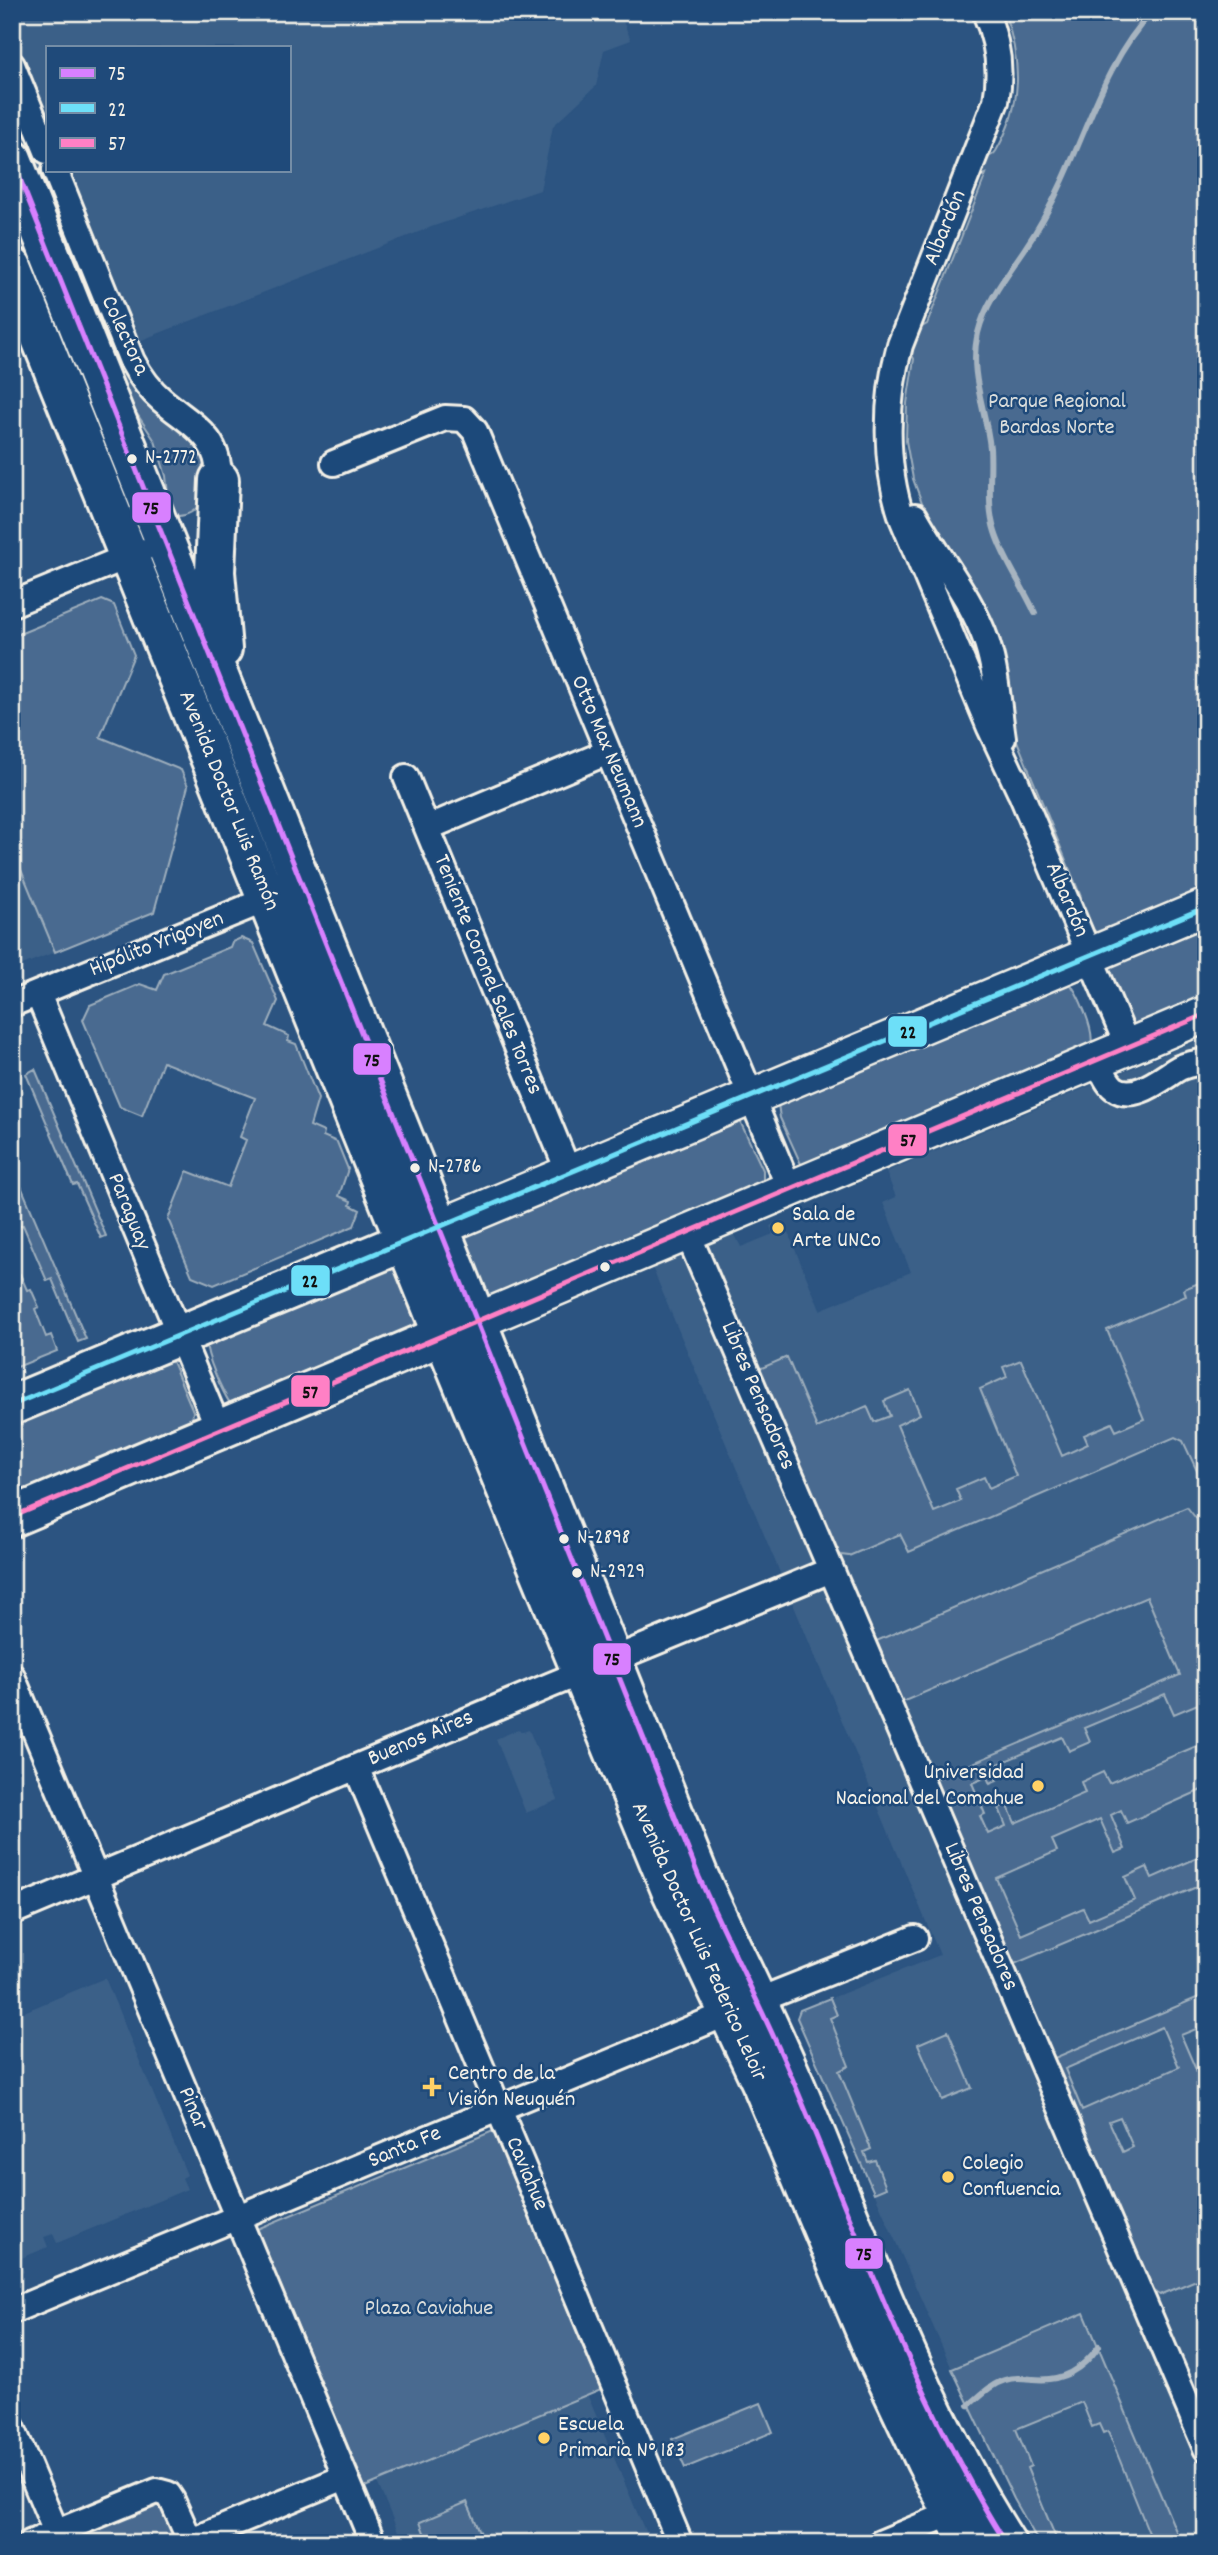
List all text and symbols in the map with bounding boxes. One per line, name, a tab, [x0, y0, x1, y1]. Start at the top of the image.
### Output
legend	[46, 46, 290, 172]
text: 75	[108, 61, 126, 91]
text: 22	[108, 97, 126, 127]
text: 57	[108, 131, 126, 161]
street label: Albardón	[916, 185, 976, 271]
street label: Colectora	[91, 291, 157, 382]
park label: Parque Regional Bardas Norte	[988, 386, 1127, 445]
place label: N-2772	[145, 444, 197, 474]
marker: N-2772	[125, 452, 139, 466]
line badge: 75	[131, 491, 172, 524]
text: 75	[143, 497, 159, 524]
street label: Otto Max Neumann	[561, 671, 655, 833]
street label: Avenida Doctor Luis Ramón	[169, 686, 287, 916]
street label: Teniente Coronel Sales Torres	[424, 850, 550, 1100]
street label: Albardón	[1035, 857, 1097, 943]
street label: Hipólito Yrigoyen	[85, 903, 229, 987]
line badge: 22	[887, 1015, 928, 1048]
text: 22	[900, 1021, 916, 1048]
line badge: 75	[352, 1042, 392, 1076]
text: 75	[364, 1049, 380, 1076]
line badge: 57	[887, 1123, 928, 1157]
text: 57	[900, 1129, 916, 1156]
place label: N-2786	[428, 1153, 482, 1183]
marker: N-2786	[408, 1161, 422, 1175]
street label: Paraguay	[98, 1168, 159, 1256]
place label: Sala de Arte UNCo	[792, 1199, 881, 1258]
marker: Sala de Arte UNCo	[770, 1220, 786, 1236]
unlabelled marker	[598, 1260, 612, 1274]
line badge: 22	[290, 1264, 331, 1297]
text: 22	[302, 1270, 318, 1297]
street label: Libres Pensadores	[711, 1317, 803, 1475]
line badge: 57	[290, 1374, 331, 1408]
text: 57	[302, 1381, 318, 1408]
place label: N-2898	[577, 1524, 630, 1554]
marker: N-2898	[557, 1532, 571, 1546]
place label: N-2929	[590, 1558, 645, 1588]
marker: N-2929	[570, 1566, 584, 1580]
line badge: 75	[592, 1642, 632, 1676]
text: 75	[604, 1648, 620, 1675]
street label: Buenos Aires	[363, 1702, 479, 1776]
place label: Universidad Nacional del Comahue	[836, 1757, 1024, 1816]
marker: Universidad Nacional del Comahue	[1030, 1778, 1046, 1794]
street label: Avenida Doctor Luis Federico Leloir	[621, 1797, 775, 2088]
street label: Libres Pensadores	[934, 1838, 1026, 1996]
place label: Centro de la Visión Neuquén	[448, 2058, 575, 2117]
marker: Centro de la Visión Neuquén	[422, 2077, 442, 2097]
street label: Pinar	[168, 2082, 216, 2136]
street label: Santa Fe	[363, 2118, 447, 2178]
street label: Caviahue	[496, 2132, 556, 2216]
place label: Colegio Confluencia	[962, 2148, 1062, 2207]
marker: Colegio Confluencia	[940, 2169, 956, 2185]
line badge: 75	[844, 2237, 884, 2270]
text: 75	[856, 2243, 872, 2270]
park label: Plaza Caviahue	[365, 2293, 493, 2326]
place label: Escuela Primaria N° 183	[558, 2409, 685, 2468]
marker: Escuela Primaria N° 183	[536, 2430, 552, 2446]

